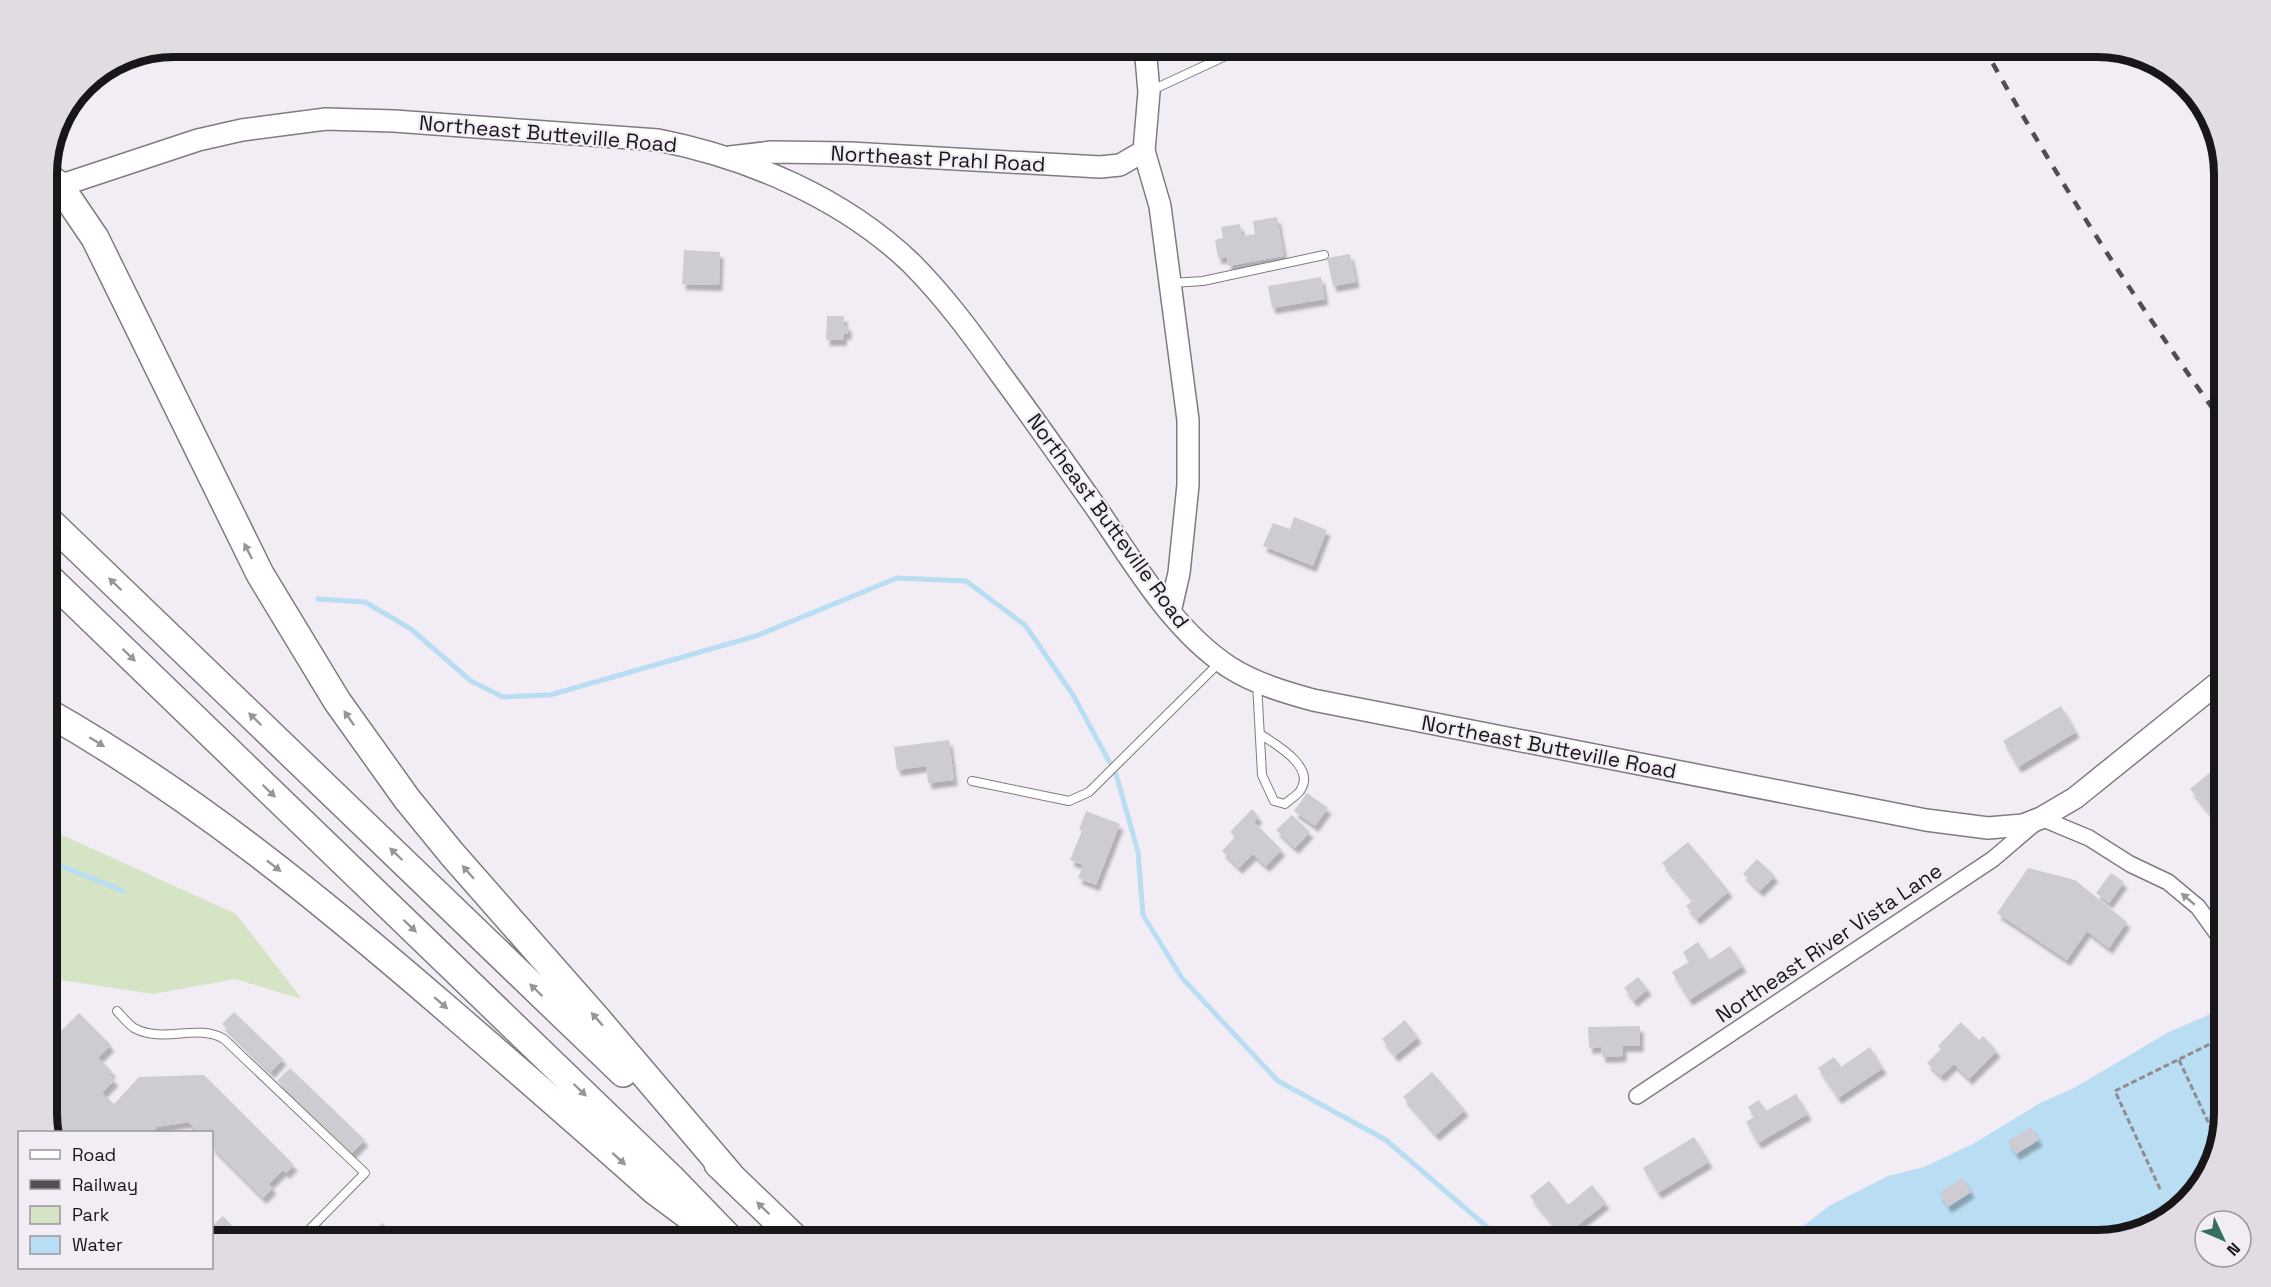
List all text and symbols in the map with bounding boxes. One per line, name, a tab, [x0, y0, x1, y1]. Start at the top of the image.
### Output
street label: Northeast Butteville Road	[418, 109, 678, 158]
street label: Northeast Prahl Road	[830, 139, 1046, 178]
street label: Northeast Butteville Road	[1021, 408, 1195, 633]
one-way arrow	[243, 543, 253, 560]
one-way arrow	[107, 577, 122, 591]
one-way arrow	[121, 648, 135, 662]
street label: Northeast Butteville Road	[1419, 709, 1679, 784]
one-way arrow	[344, 710, 355, 726]
one-way arrow	[248, 712, 263, 726]
one-way arrow	[89, 737, 105, 748]
one-way arrow	[261, 783, 275, 797]
one-way arrow	[388, 847, 403, 861]
street label: Northeast River Vista Lane	[1710, 857, 1947, 1029]
one-way arrow	[267, 859, 282, 871]
one-way arrow	[462, 865, 475, 880]
one-way arrow	[2180, 893, 2195, 905]
one-way arrow	[402, 918, 416, 932]
one-way arrow	[529, 983, 543, 997]
one-way arrow	[433, 996, 448, 1009]
one-way arrow	[590, 1011, 603, 1027]
one-way arrow	[573, 1083, 588, 1097]
legend	[18, 1131, 213, 1269]
text: Road	[72, 1143, 116, 1166]
one-way arrow	[611, 1152, 626, 1165]
text: Railway	[72, 1173, 138, 1196]
one-way arrow	[756, 1201, 771, 1215]
text: Park	[72, 1203, 110, 1226]
north arrow	[2193, 1209, 2253, 1269]
text: Water	[72, 1233, 123, 1256]
text: N	[2222, 1238, 2245, 1260]

